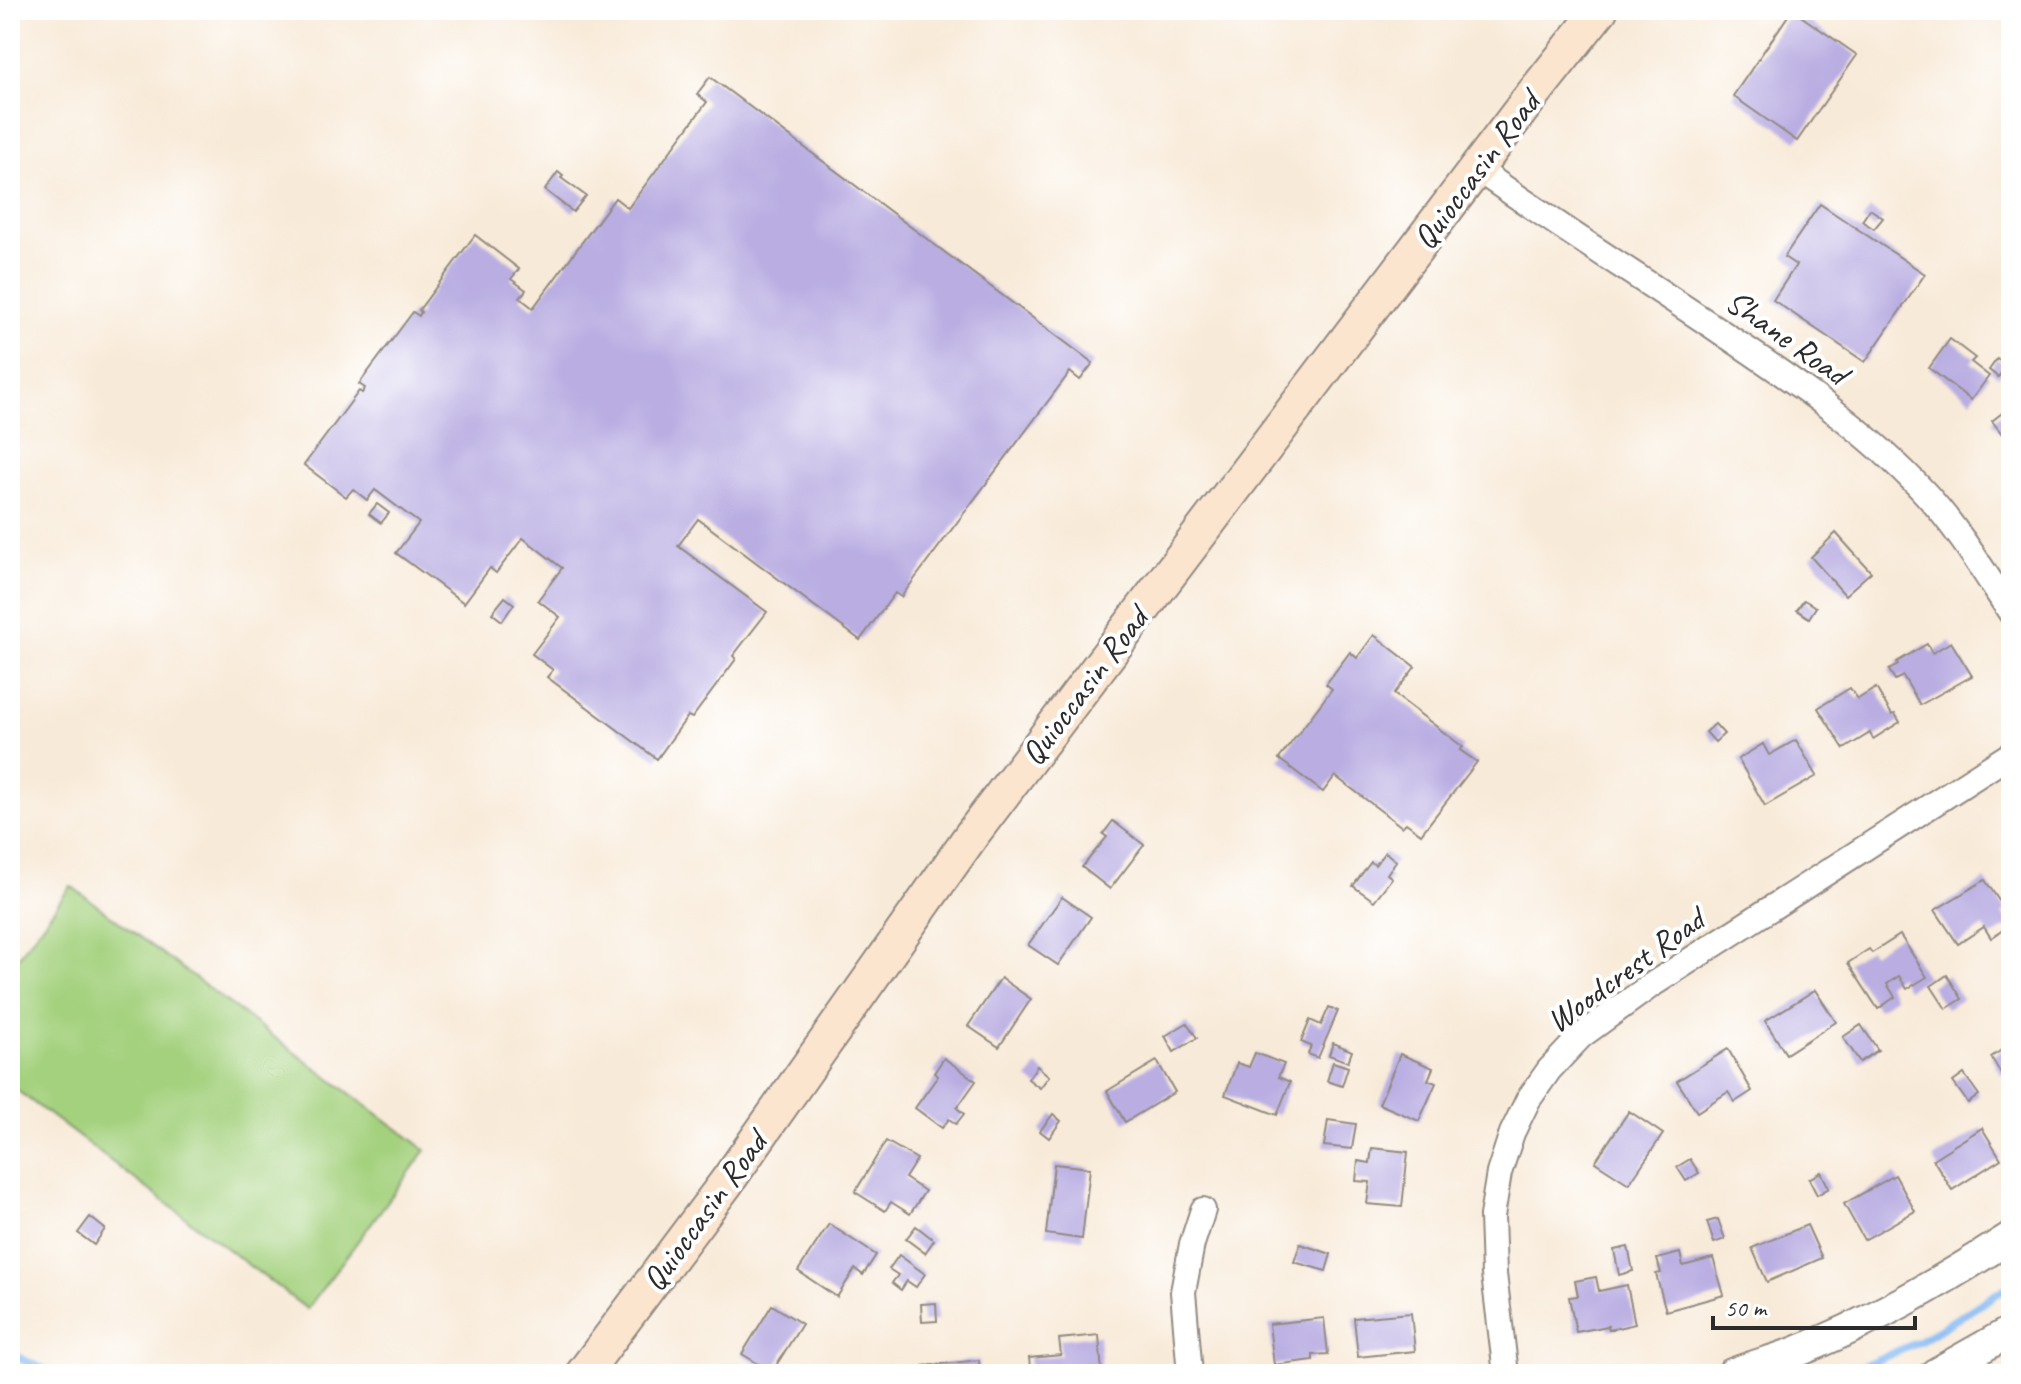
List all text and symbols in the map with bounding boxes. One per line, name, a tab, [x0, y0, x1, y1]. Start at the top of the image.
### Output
street label: Quioccasin Road	[1403, 78, 1553, 257]
street label: Shane Road	[1718, 279, 1860, 397]
street label: Quioccasin Road	[1011, 594, 1161, 773]
street label: Woodcrest Road	[1538, 895, 1716, 1042]
street label: Quioccasin Road	[632, 1118, 780, 1299]
scale bar	[1713, 1280, 1915, 1330]
text: 50 m	[1725, 1293, 1768, 1323]

